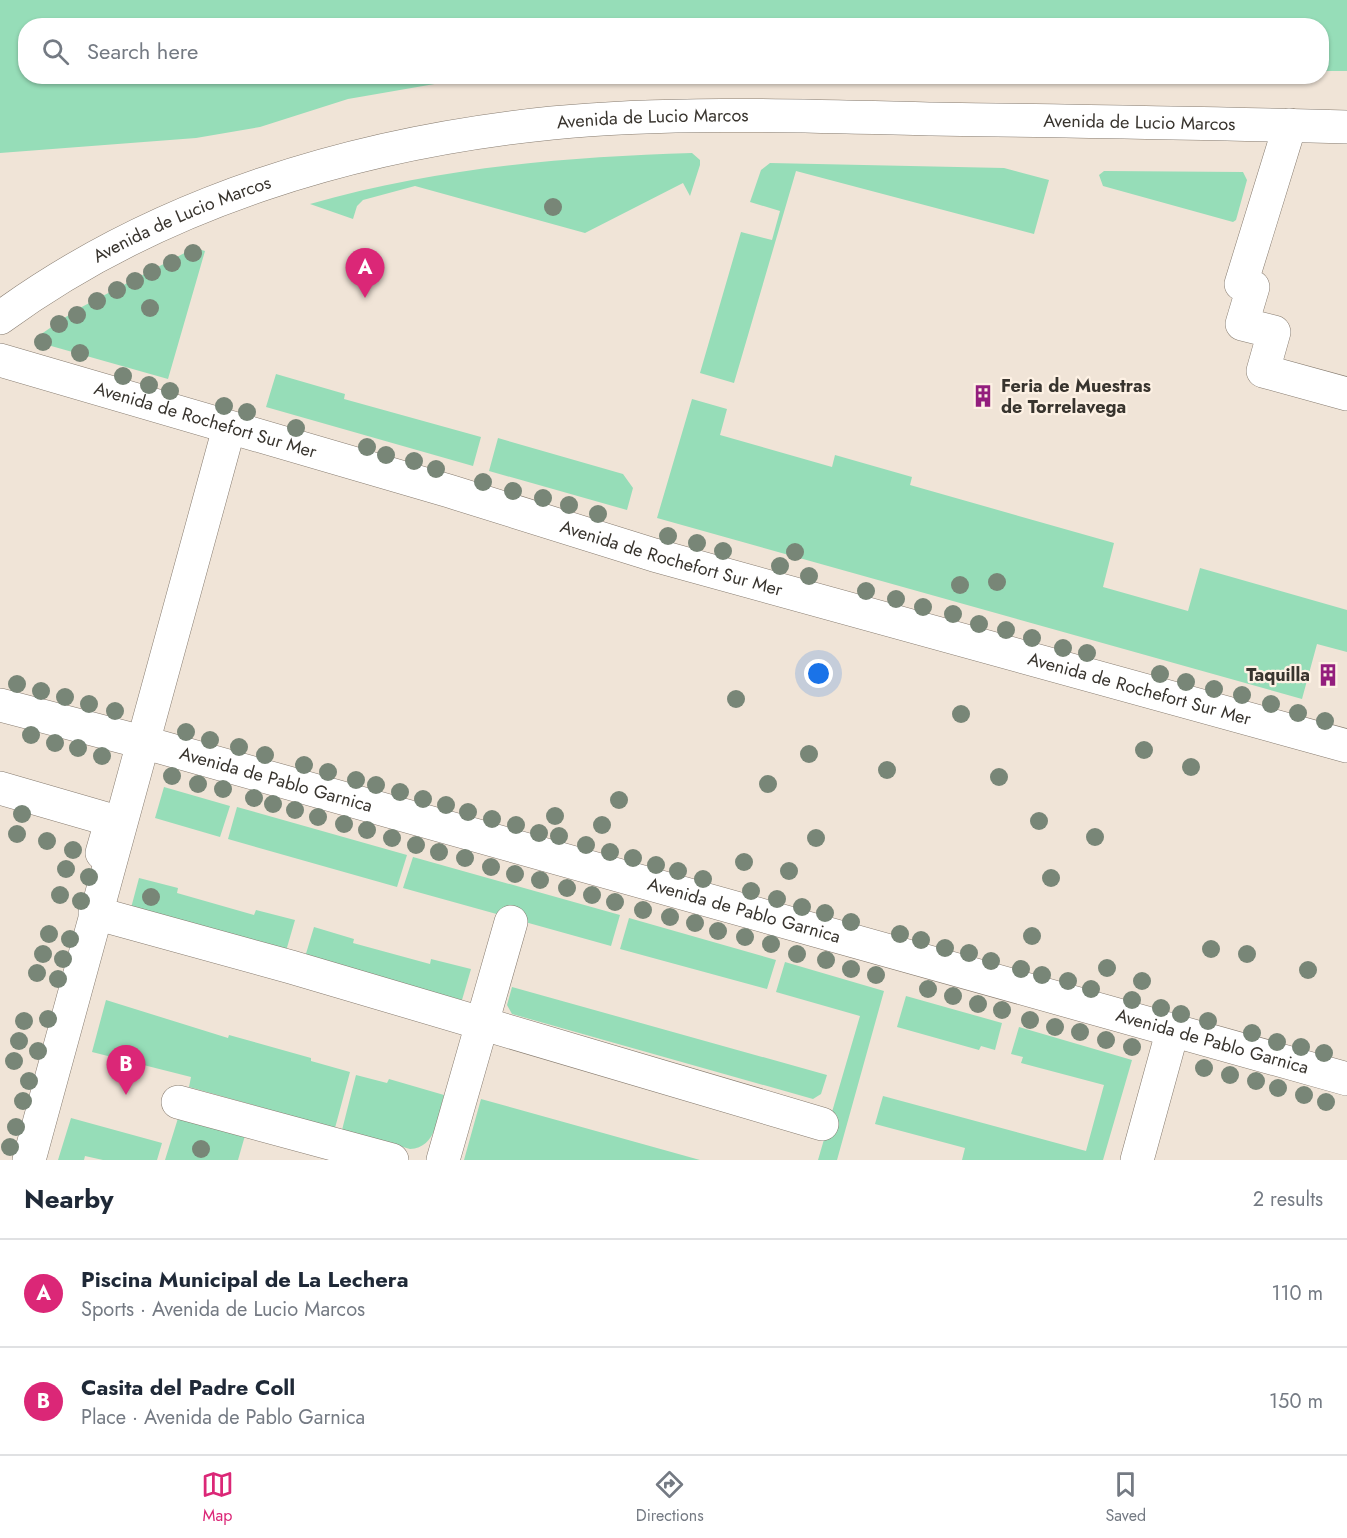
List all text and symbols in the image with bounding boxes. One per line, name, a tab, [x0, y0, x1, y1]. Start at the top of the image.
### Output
search box	[18, 18, 1329, 84]
icon: search	[39, 35, 72, 68]
text: Search here	[87, 35, 198, 67]
street label: Avenida de Lucio Marcos	[556, 102, 749, 135]
street label: Avenida de Lucio Marcos	[1043, 108, 1236, 137]
street label: Avenida de Lucio Marcos	[88, 169, 274, 269]
pin: A	[346, 248, 385, 298]
place label: Feria de Muestras de Torrelavega	[1001, 373, 1151, 420]
street label: Avenida de Rochefort Sur Mer	[91, 375, 321, 465]
building icon: Feria de Muestras de Torrelavega	[970, 383, 996, 409]
street label: Avenida de Rochefort Sur Mer	[557, 513, 786, 603]
street label: Avenida de Rochefort Sur Mer	[1025, 646, 1255, 732]
your location	[804, 659, 833, 688]
place label: Taquilla	[1246, 662, 1310, 688]
building icon: Taquilla	[1315, 662, 1341, 688]
street label: Avenida de Pablo Garnica	[177, 740, 376, 819]
street label: Avenida de Pablo Garnica	[645, 871, 844, 950]
street label: Avenida de Pablo Garnica	[1113, 1002, 1312, 1081]
pin: B	[106, 1046, 146, 1095]
text: Nearby	[24, 1180, 113, 1218]
text: 2 results	[1253, 1185, 1323, 1214]
text: Piscina Municipal de La Lechera	[81, 1263, 409, 1295]
text: A	[36, 1279, 51, 1308]
text: 110 m	[1271, 1279, 1323, 1308]
text: Sports · Avenida de Lucio Marcos	[81, 1295, 365, 1324]
text: Casita del Padre Coll	[81, 1371, 295, 1403]
text: B	[37, 1387, 50, 1416]
text: 150 m	[1269, 1387, 1323, 1416]
text: Place · Avenida de Pablo Garnica	[81, 1403, 365, 1432]
tab: Map	[201, 1468, 234, 1527]
tab: Directions	[636, 1468, 704, 1527]
tab: Saved	[1105, 1468, 1146, 1527]

